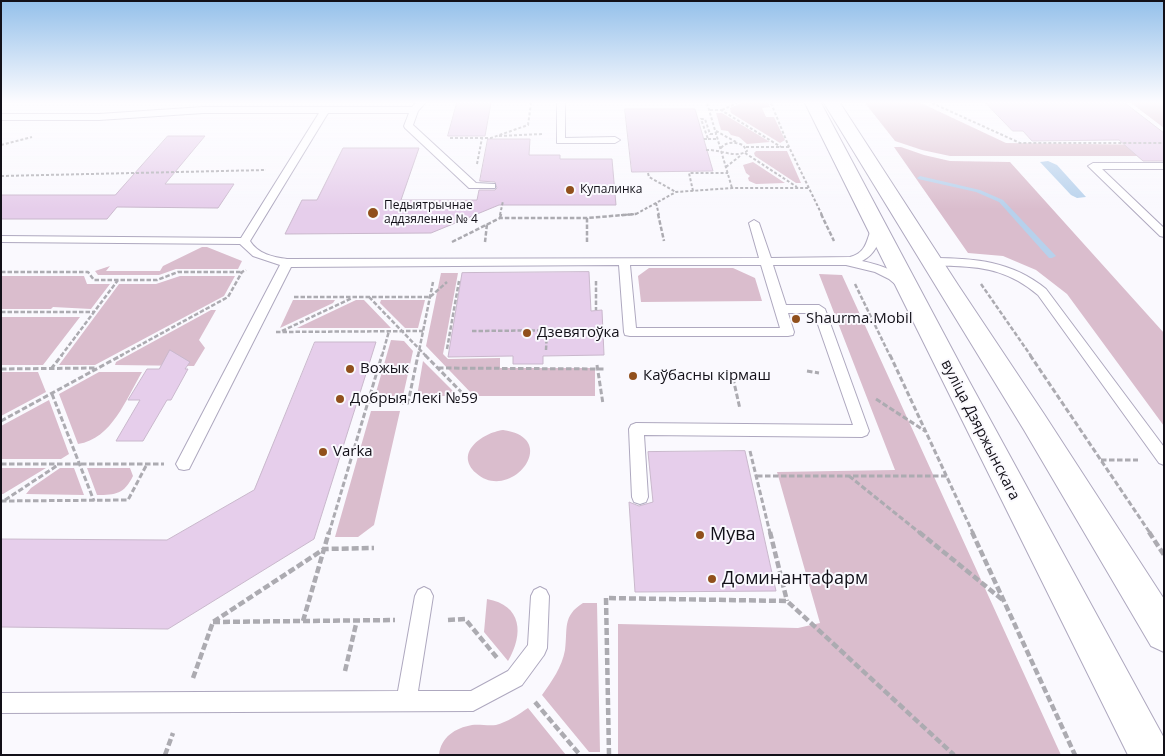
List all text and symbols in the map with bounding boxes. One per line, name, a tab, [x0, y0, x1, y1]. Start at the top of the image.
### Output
place label: Купалинка	[580, 183, 642, 197]
marker: Купалинка	[564, 184, 576, 196]
place label: Педыятрычнае аддзяленне № 4	[384, 199, 478, 227]
marker: Педыятрычнае аддзяленне № 4	[366, 206, 380, 220]
place label: Shaurma.Mobil	[806, 310, 913, 328]
marker: Shaurma.Mobil	[790, 313, 802, 325]
place label: Дзевятоўка	[537, 324, 620, 342]
marker: Дзевятоўка	[521, 327, 533, 339]
street label: вуліца Дзяржынскага	[937, 357, 1023, 503]
place label: Вожык	[360, 360, 409, 378]
marker: Вожык	[344, 363, 356, 375]
place label: Каўбасны кірмаш	[643, 367, 771, 385]
marker: Каўбасны кірмаш	[627, 370, 639, 382]
place label: Добрыя Лекі №59	[350, 390, 478, 408]
marker: Добрыя Лекі №59	[334, 393, 346, 405]
place label: Varka	[333, 443, 373, 461]
marker: Varka	[317, 446, 329, 458]
place label: Мува	[710, 524, 756, 546]
marker: Мува	[694, 529, 706, 541]
place label: Доминантафарм	[722, 568, 868, 590]
marker: Доминантафарм	[706, 573, 718, 585]

